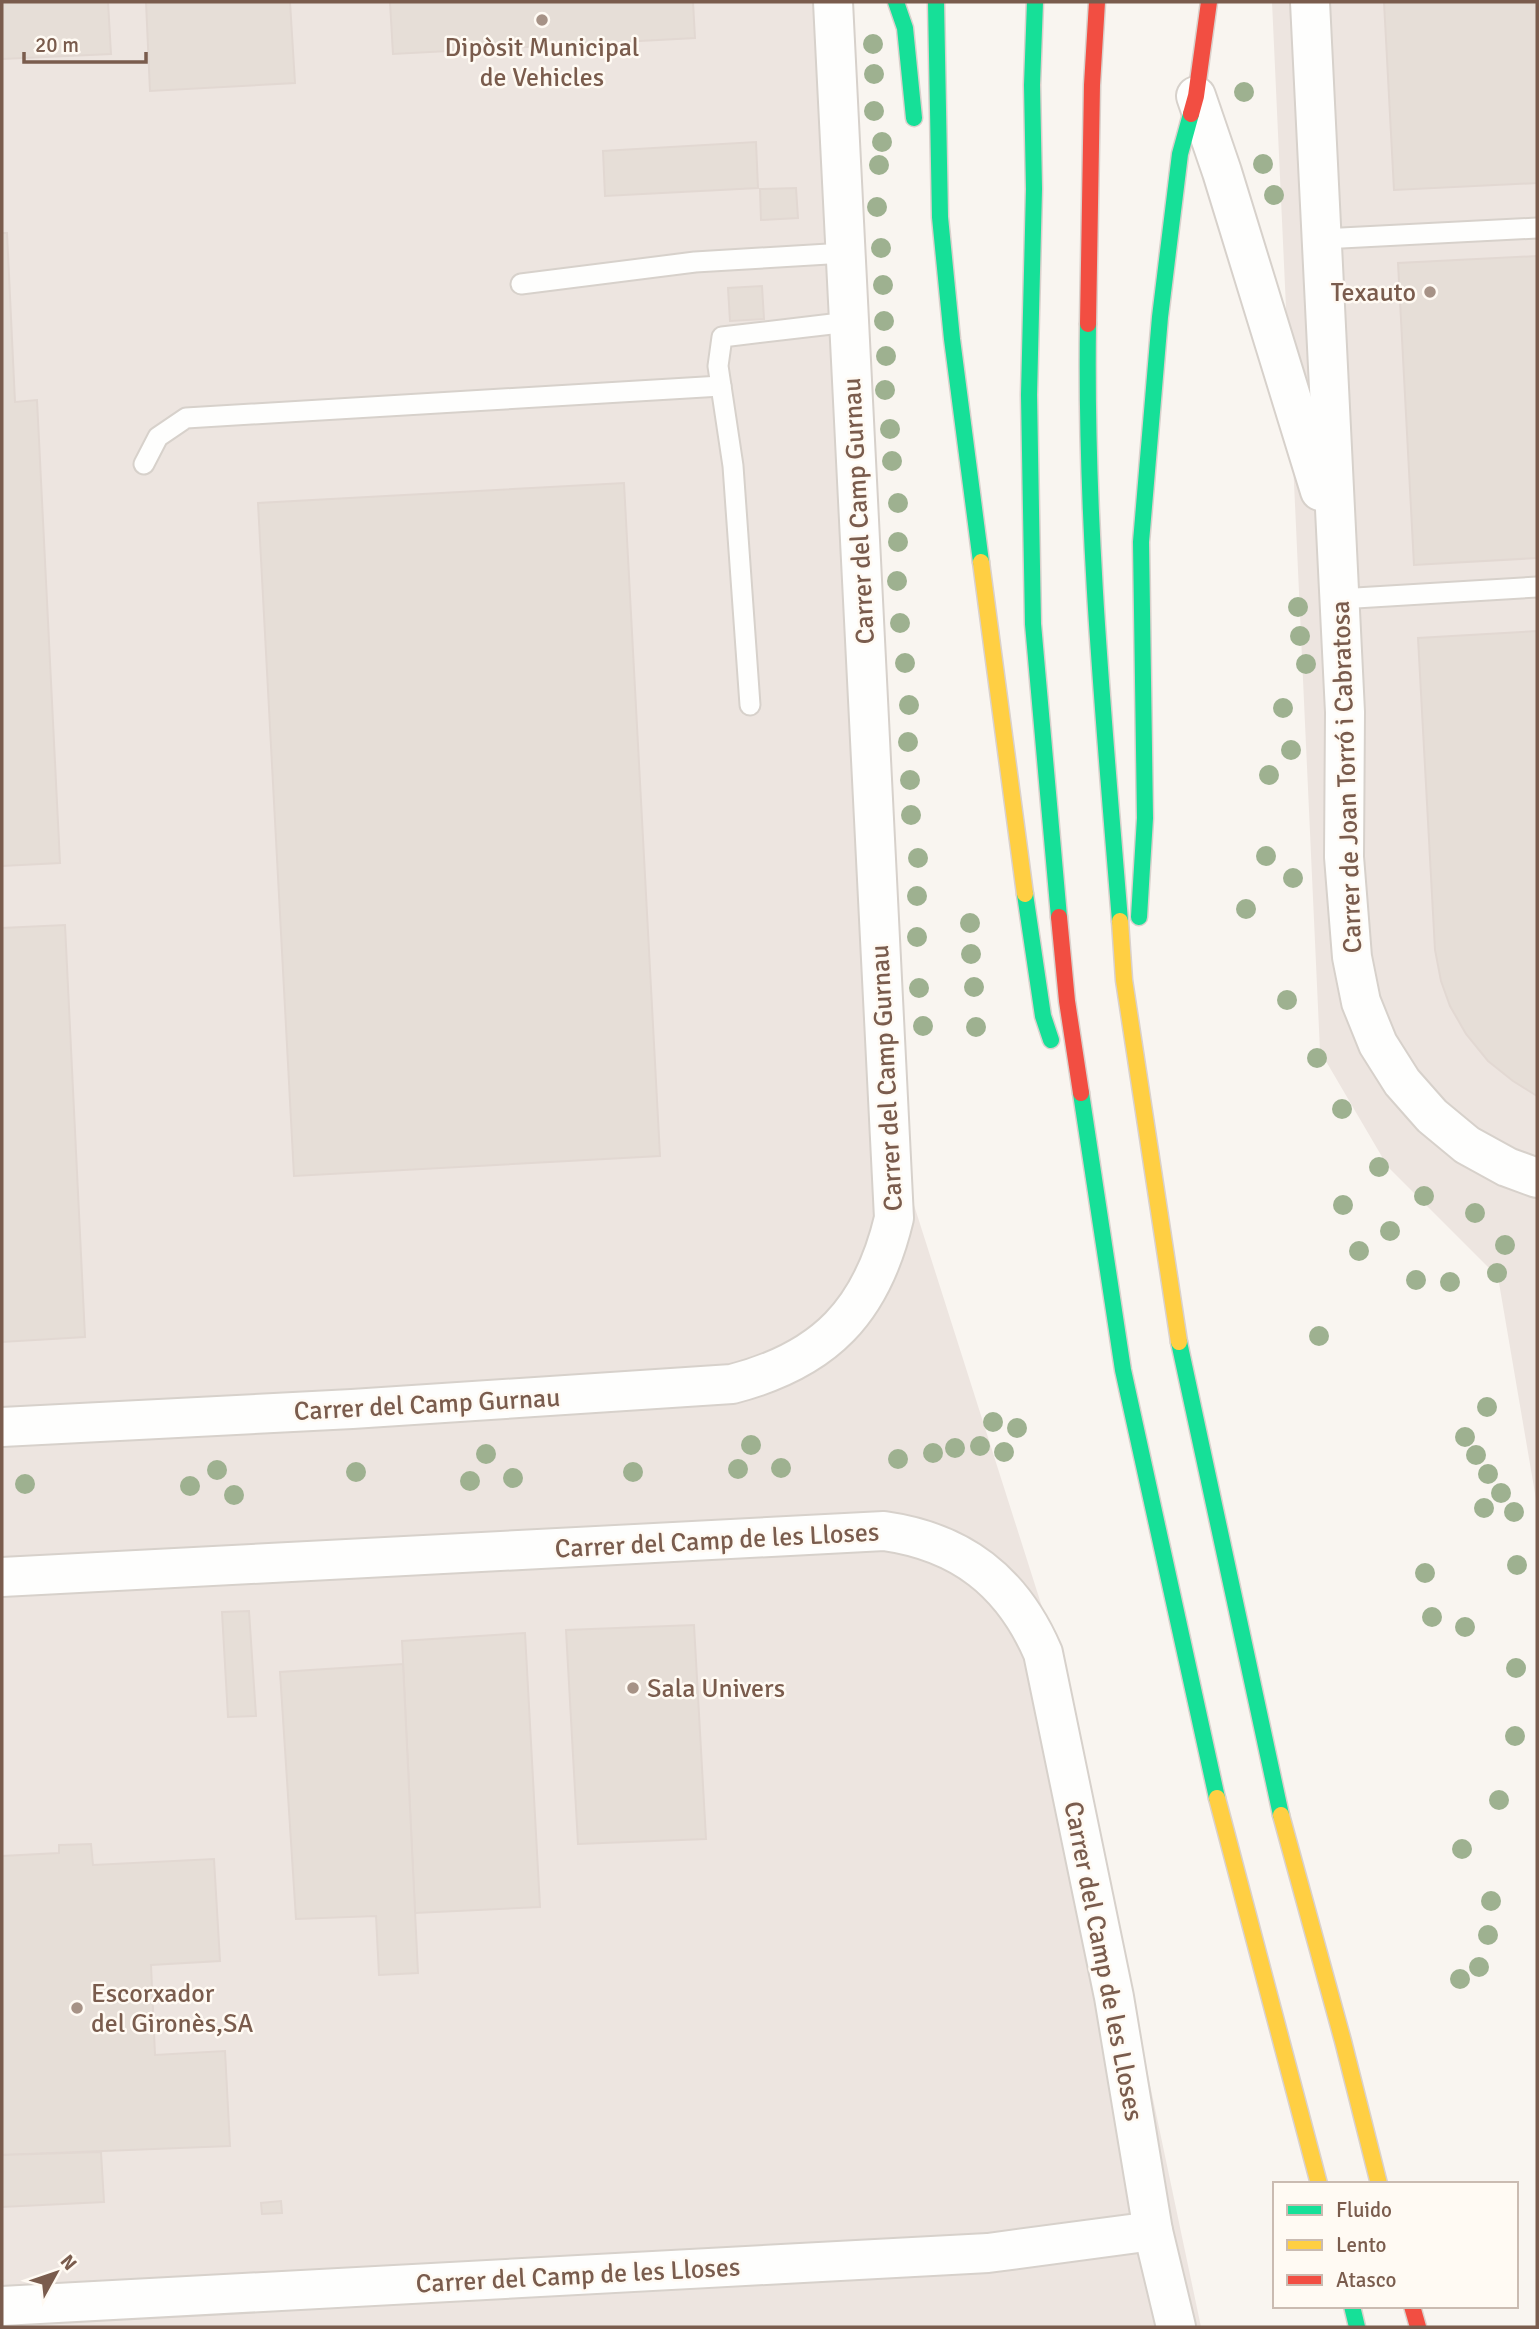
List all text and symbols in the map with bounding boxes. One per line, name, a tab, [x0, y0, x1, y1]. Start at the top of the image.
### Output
marker: Dipòsit Municipal de Vehicles	[534, 12, 550, 28]
scale bar	[24, 21, 147, 65]
text: 20 m	[35, 32, 79, 58]
place label: Dipòsit Municipal de Vehicles	[445, 32, 639, 94]
place label: Texauto	[1331, 277, 1416, 309]
marker: Texauto	[1422, 284, 1438, 300]
street label: Carrer del Camp Gurnau	[836, 377, 882, 645]
street label: Carrer de Joan Torró i Cabratosa	[1325, 600, 1369, 954]
street label: Carrer del Camp Gurnau	[864, 944, 910, 1212]
street label: Carrer del Camp Gurnau	[293, 1382, 561, 1428]
street label: Carrer del Camp de les Lloses	[554, 1517, 880, 1565]
place label: Sala Univers	[647, 1673, 785, 1705]
marker: Sala Univers	[625, 1680, 641, 1696]
street label: Carrer del Camp de les Lloses	[1056, 1799, 1150, 2124]
place label: Escorxador del Gironès,SA	[91, 1978, 254, 2040]
marker: Escorxador del Gironès,SA	[69, 2000, 85, 2016]
legend	[1273, 2182, 1518, 2308]
text: Fluido	[1336, 2197, 1392, 2223]
text: Lento	[1336, 2232, 1386, 2258]
north arrow	[21, 2238, 91, 2308]
text: N	[55, 2250, 82, 2275]
street label: Carrer del Camp de les Lloses	[415, 2252, 741, 2300]
text: Atasco	[1336, 2267, 1396, 2293]

